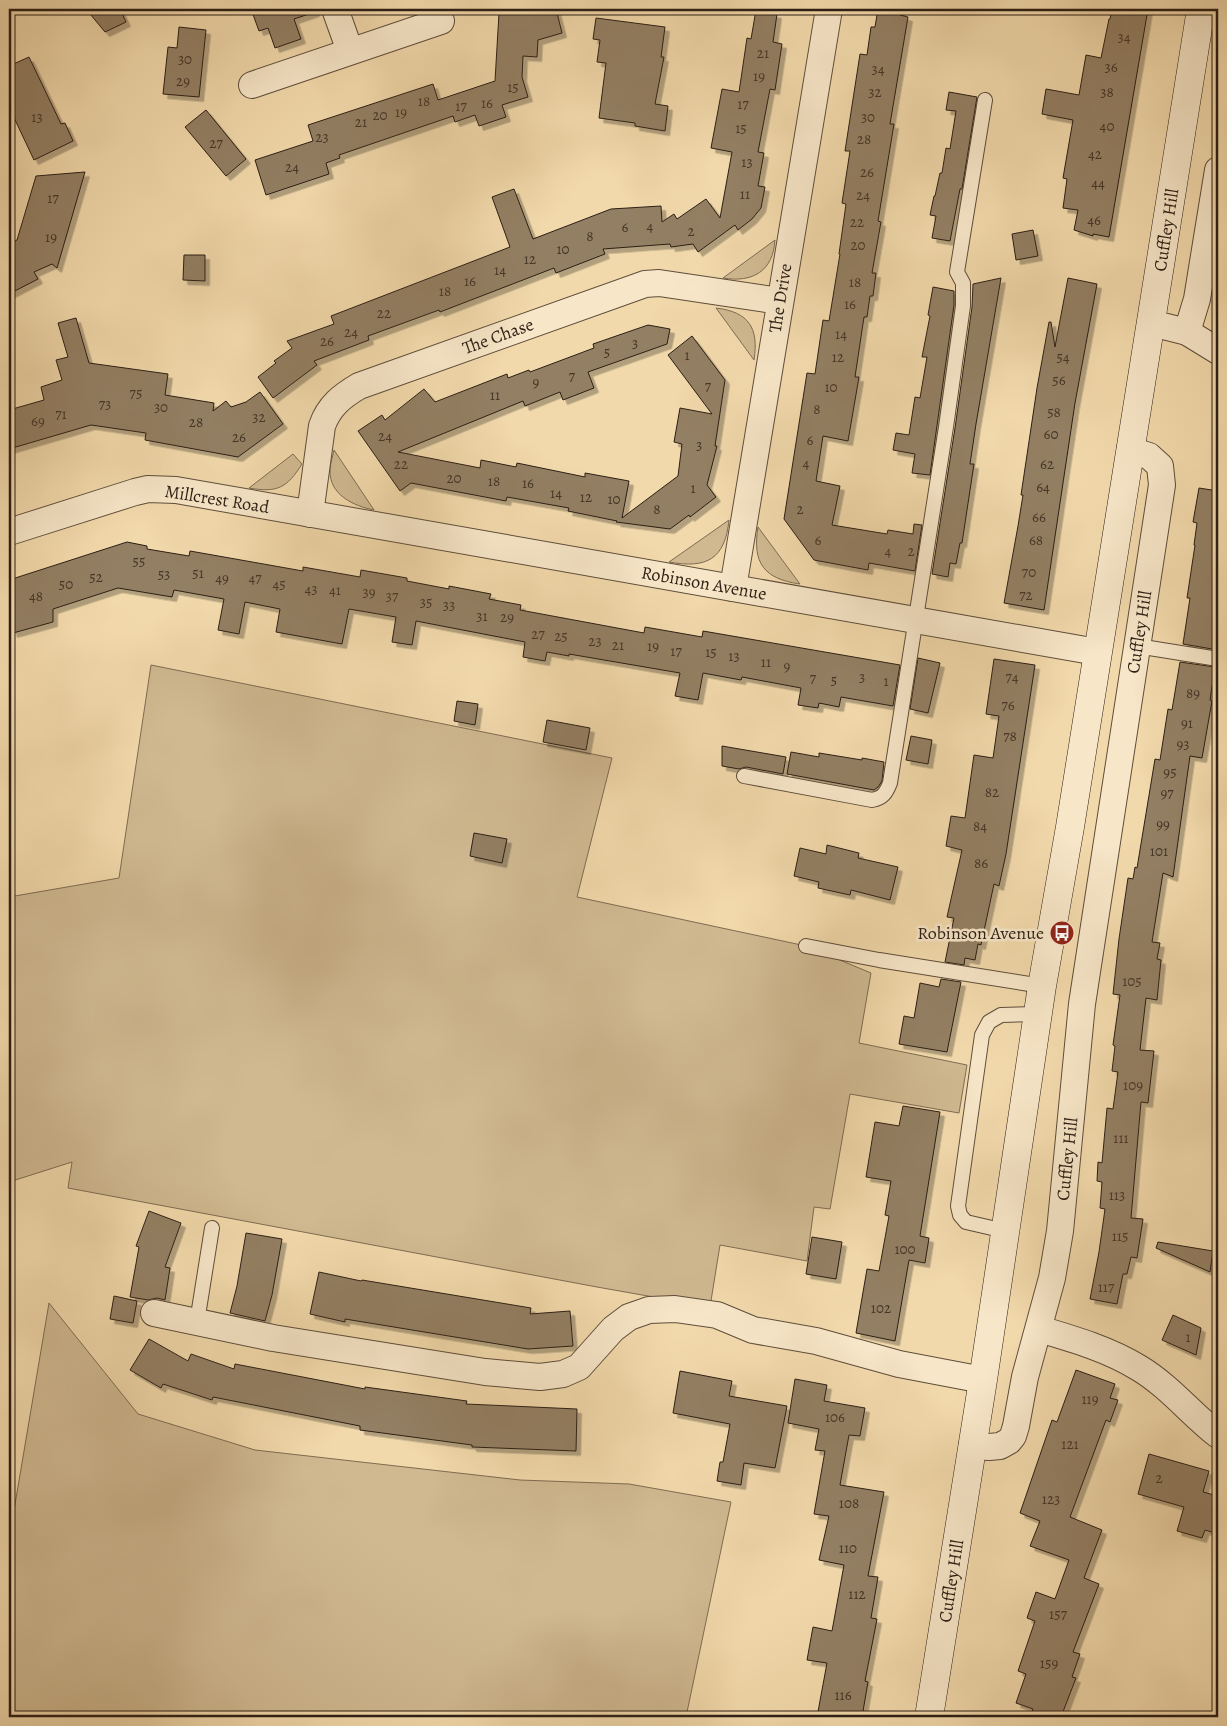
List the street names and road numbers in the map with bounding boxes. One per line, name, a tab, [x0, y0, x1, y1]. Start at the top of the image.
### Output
street label: Cuffley Hill	[1148, 186, 1184, 273]
street label: The Drive	[763, 262, 797, 334]
street label: The Chase	[459, 312, 537, 360]
street label: Millcrest Road	[163, 479, 271, 519]
street label: Robinson Avenue	[640, 560, 768, 606]
street label: Cuffley Hill	[1121, 588, 1157, 675]
street label: Cuffley Hill	[1051, 1116, 1083, 1202]
street label: Cuffley Hill	[933, 1537, 969, 1624]

